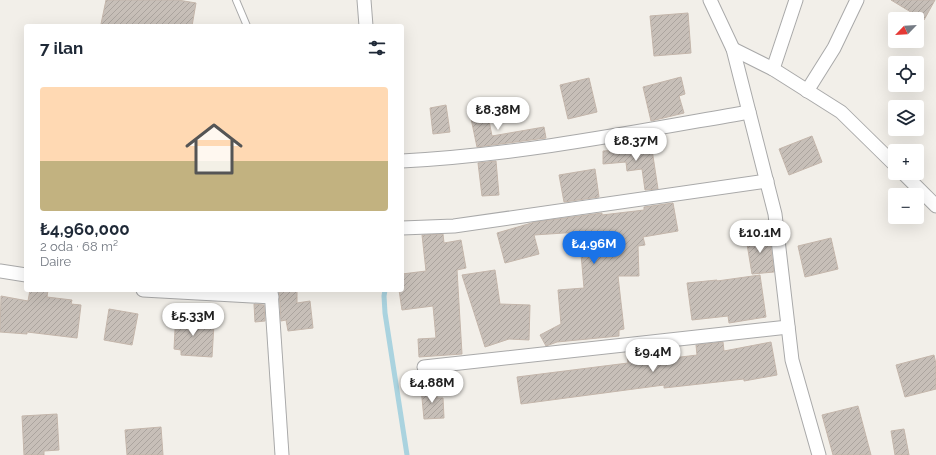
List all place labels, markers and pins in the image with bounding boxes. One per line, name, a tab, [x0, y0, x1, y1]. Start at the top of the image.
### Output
pin: ₺8.38M	[465, 97, 531, 131]
pin: ₺8.37M	[603, 128, 669, 162]
pin: ₺10.1M	[727, 220, 793, 254]
pin: ₺4.96M	[561, 231, 627, 265]
pin: ₺5.33M	[160, 303, 226, 337]
pin: ₺9.4M	[625, 339, 681, 373]
pin: ₺4.88M	[399, 370, 465, 404]

